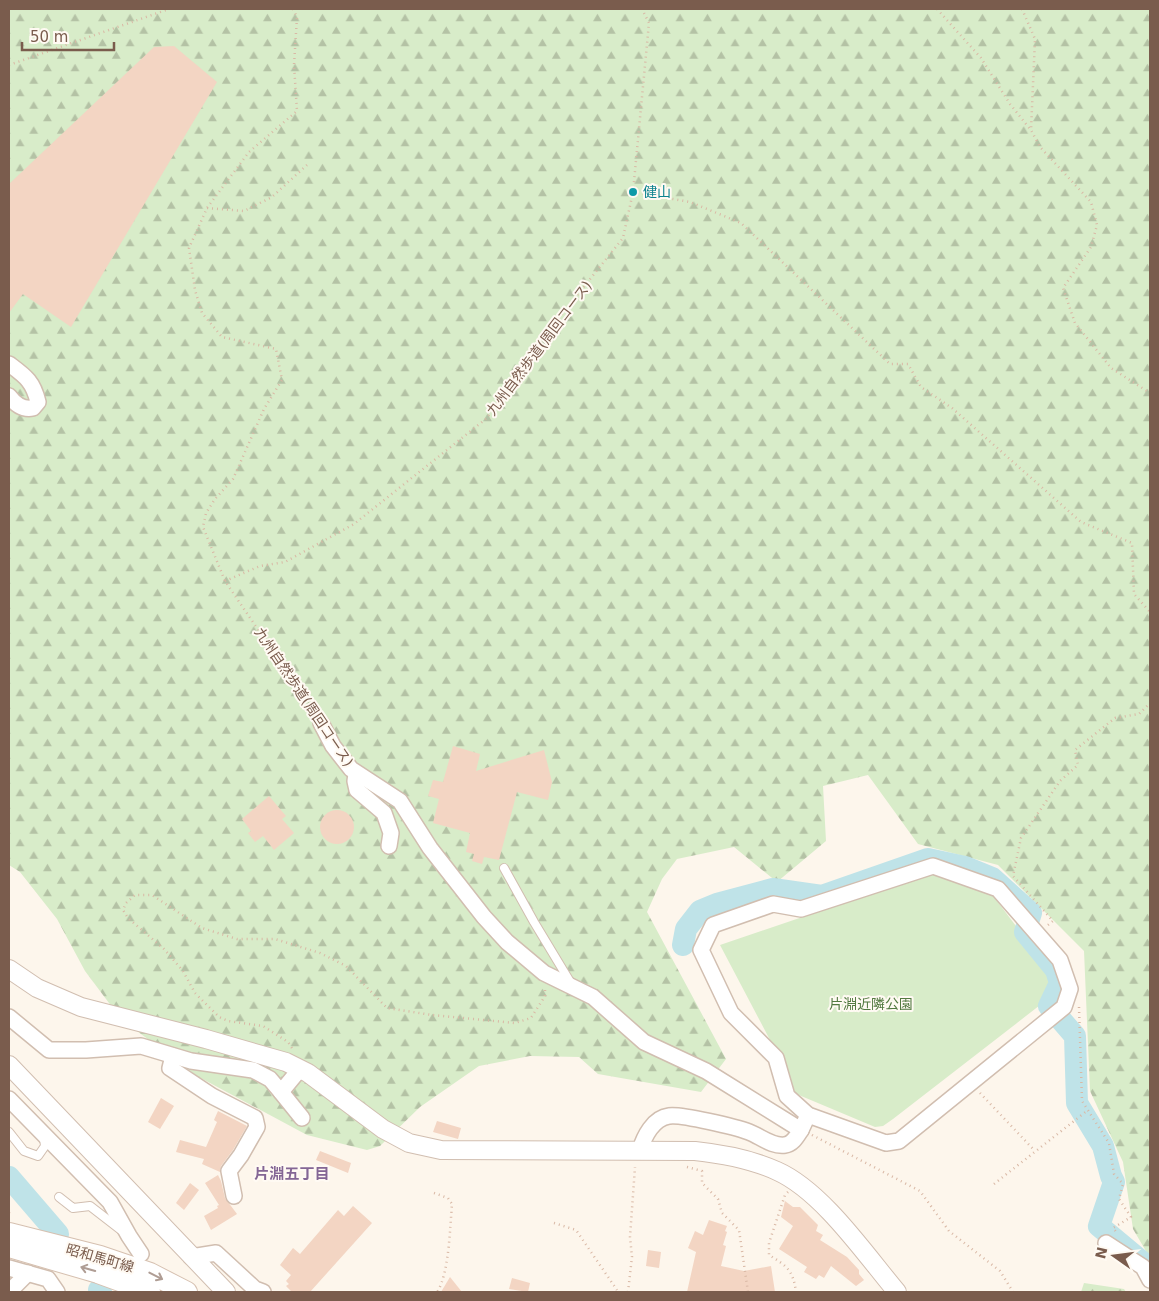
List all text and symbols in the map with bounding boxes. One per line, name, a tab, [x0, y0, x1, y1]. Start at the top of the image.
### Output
scale bar	[22, 20, 115, 52]
text: 50 m	[30, 28, 68, 46]
place label: 健山	[643, 184, 671, 200]
marker: 健山	[627, 186, 639, 198]
street label: 九州自然歩道(周回コース)	[483, 278, 595, 418]
street label: 九州自然歩道(周回コース)	[251, 624, 357, 770]
park label: 片淵近隣公園	[829, 996, 913, 1012]
district label: 片淵五丁目	[254, 1165, 330, 1183]
north arrow	[1089, 1231, 1139, 1281]
street label: 昭和馬町線	[64, 1241, 136, 1275]
text: N	[1092, 1245, 1111, 1260]
one-way arrow	[80, 1264, 96, 1274]
one-way arrow	[148, 1272, 163, 1281]

